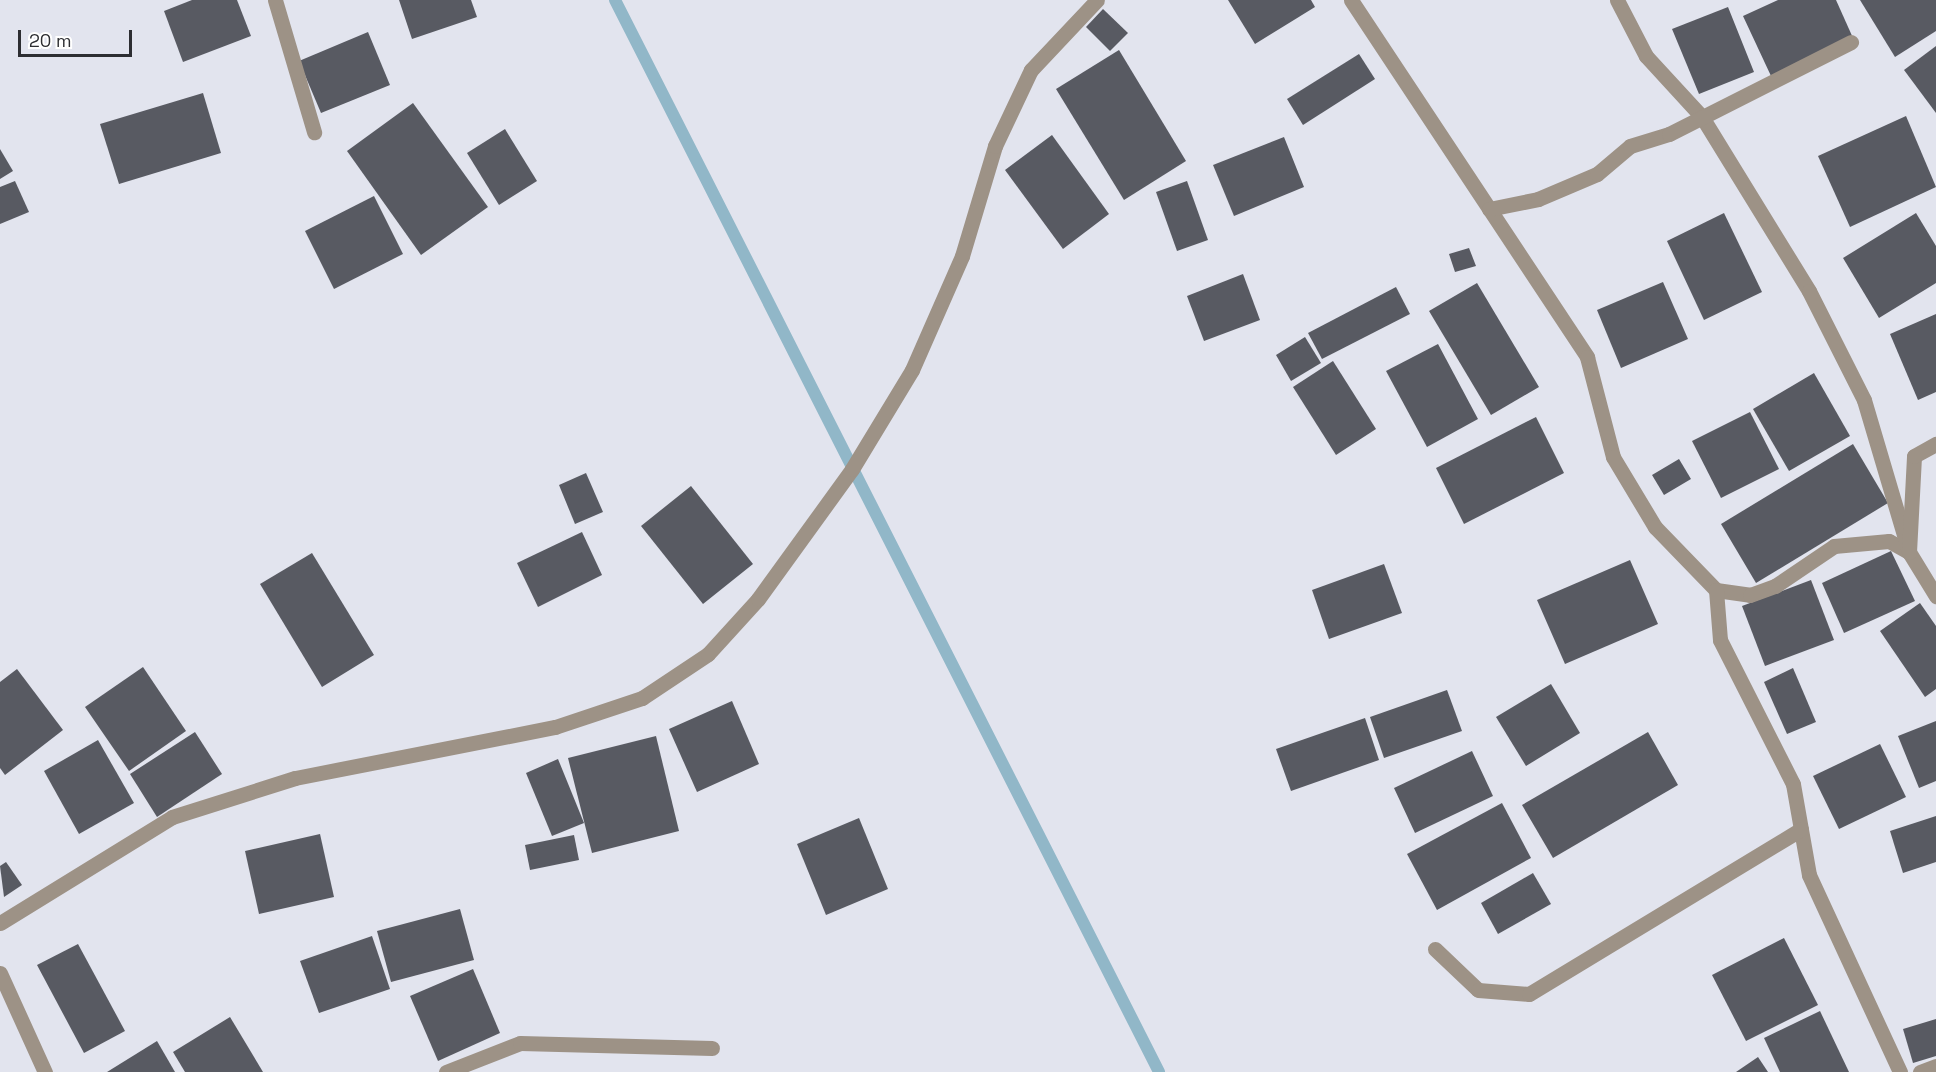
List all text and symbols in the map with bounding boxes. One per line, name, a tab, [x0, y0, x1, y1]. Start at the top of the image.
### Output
scale bar	[21, 18, 135, 56]
text: 20 m	[29, 29, 72, 52]

